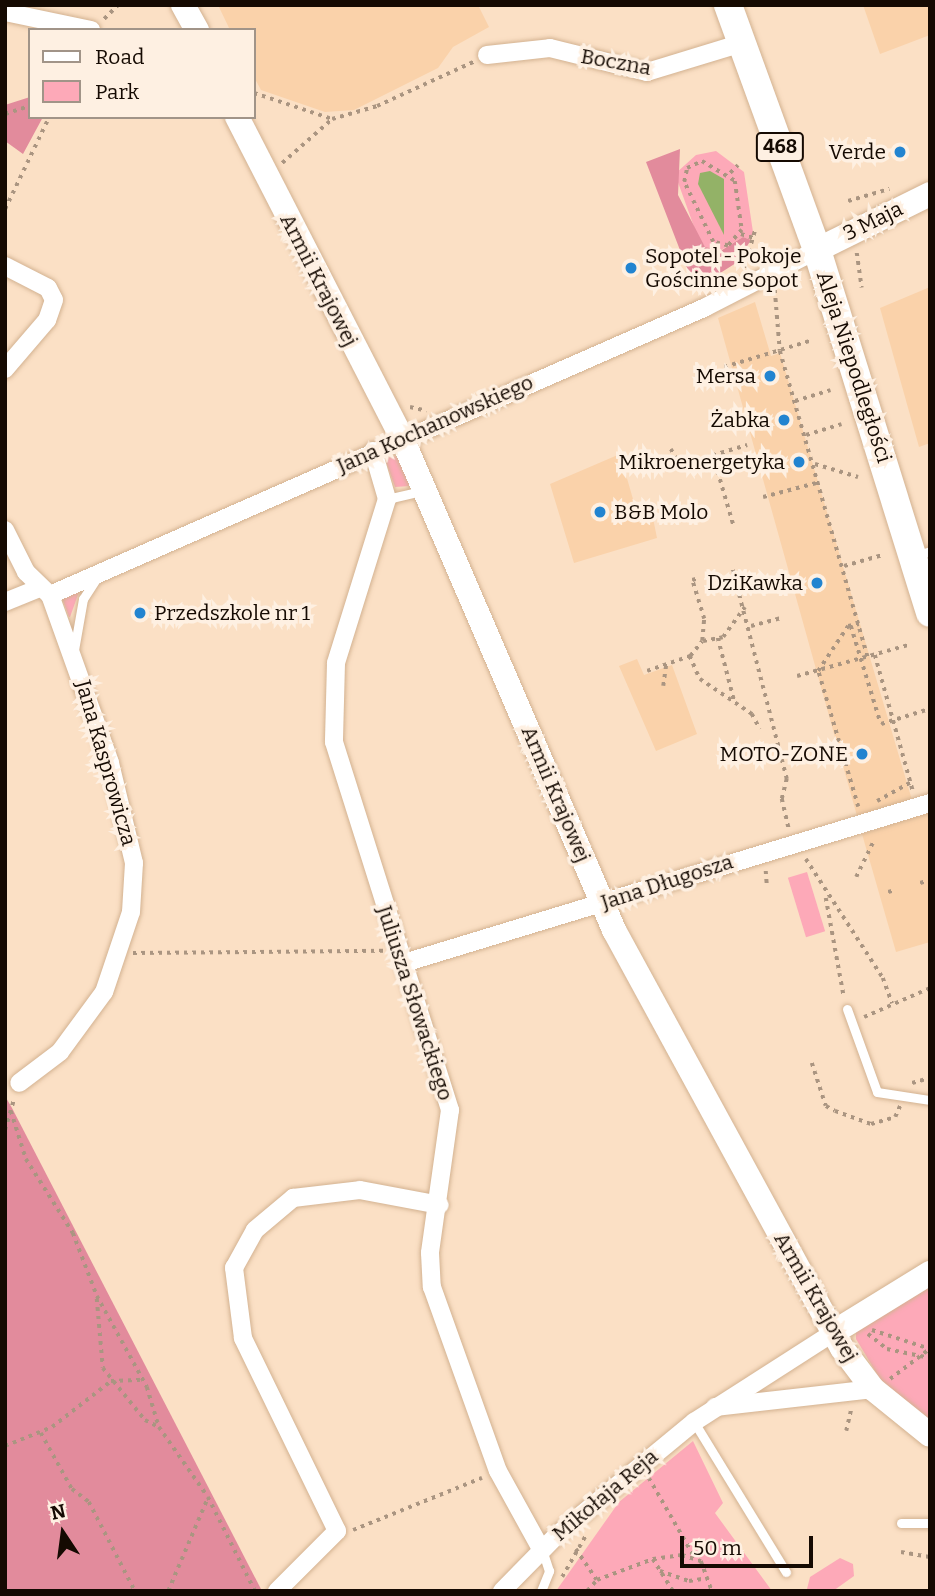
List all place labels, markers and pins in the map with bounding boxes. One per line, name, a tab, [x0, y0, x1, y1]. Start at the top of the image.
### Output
place label: Verde	[829, 139, 886, 165]
marker: Verde	[892, 144, 908, 160]
place label: Sopotel - Pokoje Gościnne Sopot	[645, 243, 801, 293]
marker: Sopotel - Pokoje Gościnne Sopot	[623, 260, 639, 276]
place label: Mersa	[696, 363, 756, 389]
marker: Mersa	[762, 368, 778, 384]
place label: Żabka	[711, 407, 770, 433]
marker: Żabka	[776, 412, 792, 428]
place label: Mikroenergetyka	[618, 449, 785, 475]
marker: Mikroenergetyka	[791, 454, 807, 470]
place label: B&B Molo	[614, 499, 708, 525]
marker: B&B Molo	[592, 504, 608, 520]
place label: DziKawka	[707, 570, 803, 596]
marker: DziKawka	[809, 575, 825, 591]
place label: Przedszkole nr 1	[154, 600, 310, 626]
marker: Przedszkole nr 1	[132, 605, 148, 621]
place label: MOTO-ZONE	[720, 741, 848, 767]
marker: MOTO-ZONE	[854, 746, 870, 762]

